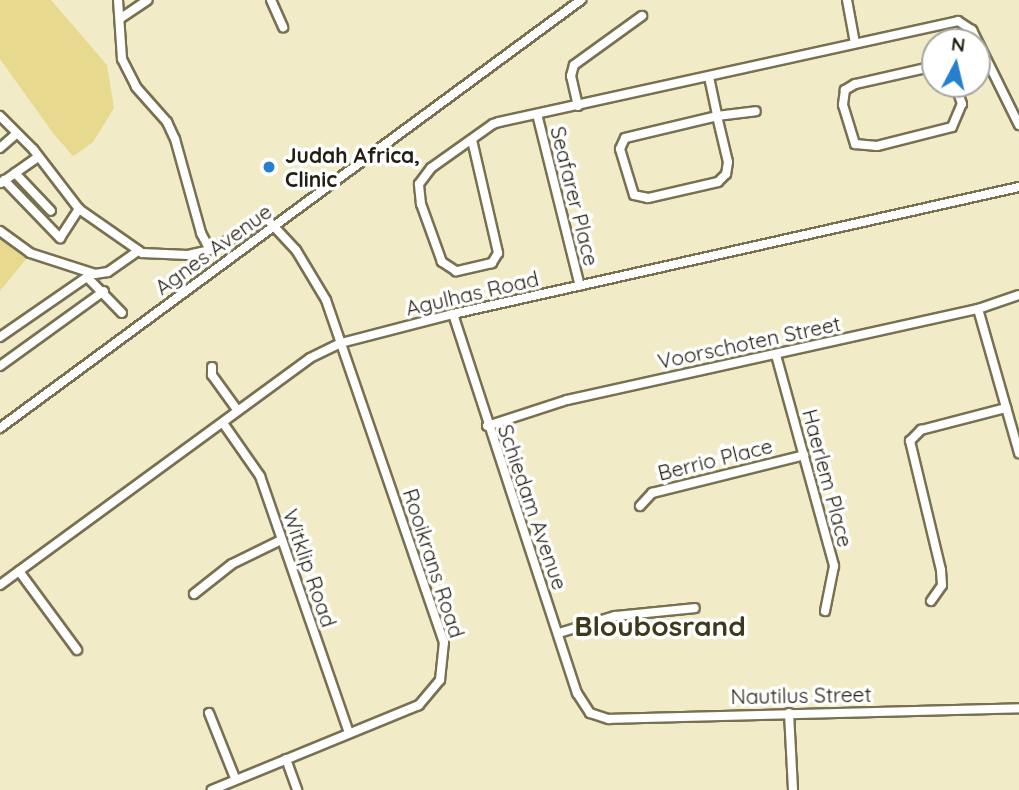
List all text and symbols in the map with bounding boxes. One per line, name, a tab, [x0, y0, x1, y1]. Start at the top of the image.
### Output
north arrow	[921, 28, 991, 98]
text: N	[950, 31, 967, 57]
street label: Seafarer Place	[545, 124, 605, 268]
place label: Judah Africa, Clinic	[285, 142, 420, 192]
marker: Judah Africa, Clinic	[259, 157, 279, 177]
street label: Agnes Avenue	[150, 198, 276, 300]
street label: Agulhas Road	[403, 265, 541, 321]
street label: Voorschoten Street	[655, 310, 843, 374]
street label: Haerlem Place	[797, 406, 859, 550]
street label: Schiedam Avenue	[493, 421, 573, 593]
street label: Berrio Place	[655, 433, 775, 485]
street label: Rooikrans Road	[398, 485, 470, 641]
street label: Witklip Road	[278, 506, 342, 630]
district label: Bloubosrand	[574, 609, 746, 643]
street label: Nautilus Street	[730, 681, 872, 709]

